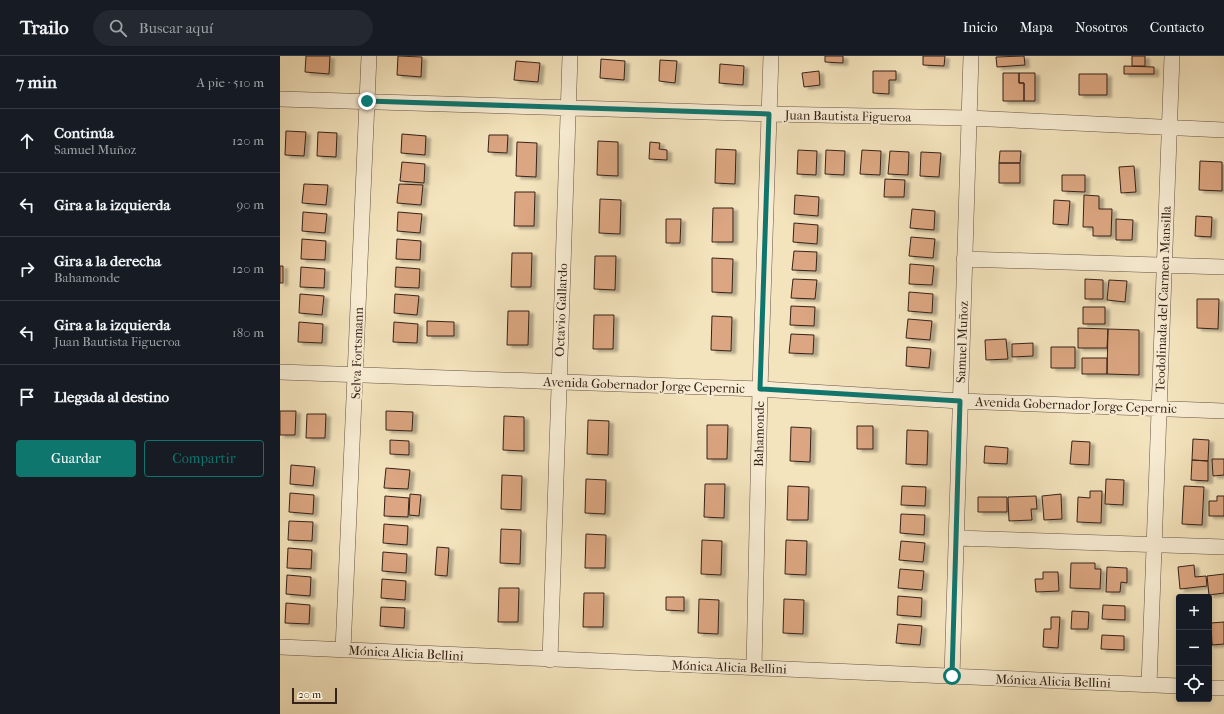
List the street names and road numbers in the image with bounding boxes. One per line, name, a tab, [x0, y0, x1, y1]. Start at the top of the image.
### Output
street label: Juan Bautista Figueroa	[784, 107, 912, 125]
street label: Teodolinada del Carmen Mansilla	[1152, 205, 1174, 392]
street label: Octavio Gallardo	[552, 263, 570, 357]
street label: Samuel Muñoz	[953, 300, 971, 383]
street label: Selva Fortsmann	[348, 306, 366, 399]
street label: Avenida Gobernador Jorge Cepernic	[542, 374, 745, 396]
street label: Avenida Gobernador Jorge Cepernic	[974, 394, 1177, 416]
street label: Bahamonde	[751, 400, 767, 467]
street label: Mónica Alicia Bellini	[348, 642, 464, 664]
street label: Mónica Alicia Bellini	[671, 657, 787, 677]
street label: Mónica Alicia Bellini	[995, 671, 1111, 691]

